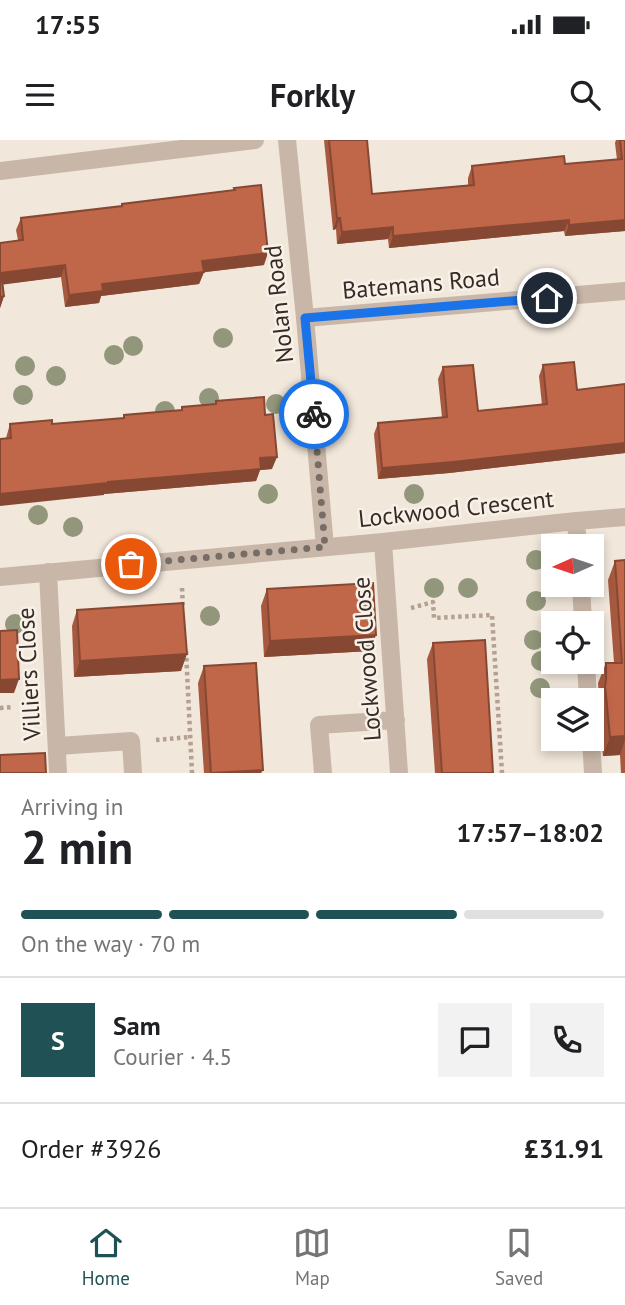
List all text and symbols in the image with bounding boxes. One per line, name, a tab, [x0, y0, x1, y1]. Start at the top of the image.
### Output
text: 17:55	[35, 8, 101, 41]
text: Forkly	[270, 74, 355, 116]
icon: menu	[21, 76, 59, 114]
icon: search	[566, 76, 604, 114]
street label: Nolan Road	[257, 244, 300, 364]
street label: Batemans Road	[341, 261, 501, 306]
pin	[517, 268, 577, 328]
icon: home	[528, 279, 566, 317]
courier	[279, 379, 349, 449]
icon: bike	[295, 395, 333, 433]
street label: Lockwood Crescent	[357, 483, 555, 534]
pin	[101, 534, 161, 594]
north arrow	[541, 534, 604, 597]
map controls	[541, 534, 604, 751]
icon: bag	[112, 545, 150, 583]
street label: Lockwood Close	[345, 576, 388, 742]
street label: Villiers Close	[10, 607, 48, 742]
button: locate	[541, 611, 604, 674]
button: layers	[541, 688, 604, 751]
text: Arriving in	[21, 792, 123, 821]
text: 17:57–18:02	[457, 816, 604, 849]
text: 2 min	[21, 817, 133, 877]
text: On the way · 70 m	[21, 929, 200, 958]
button: chat	[438, 1003, 512, 1077]
button: phone	[530, 1003, 604, 1077]
text: Sam	[113, 1009, 161, 1042]
text: S	[51, 1024, 65, 1057]
text: Courier · 4.5	[113, 1042, 232, 1071]
text: Order #3926	[21, 1132, 161, 1165]
text: £31.91	[524, 1132, 604, 1165]
tab: Home	[82, 1224, 130, 1290]
tab: Map	[293, 1224, 331, 1290]
tab: Saved	[495, 1224, 543, 1290]

